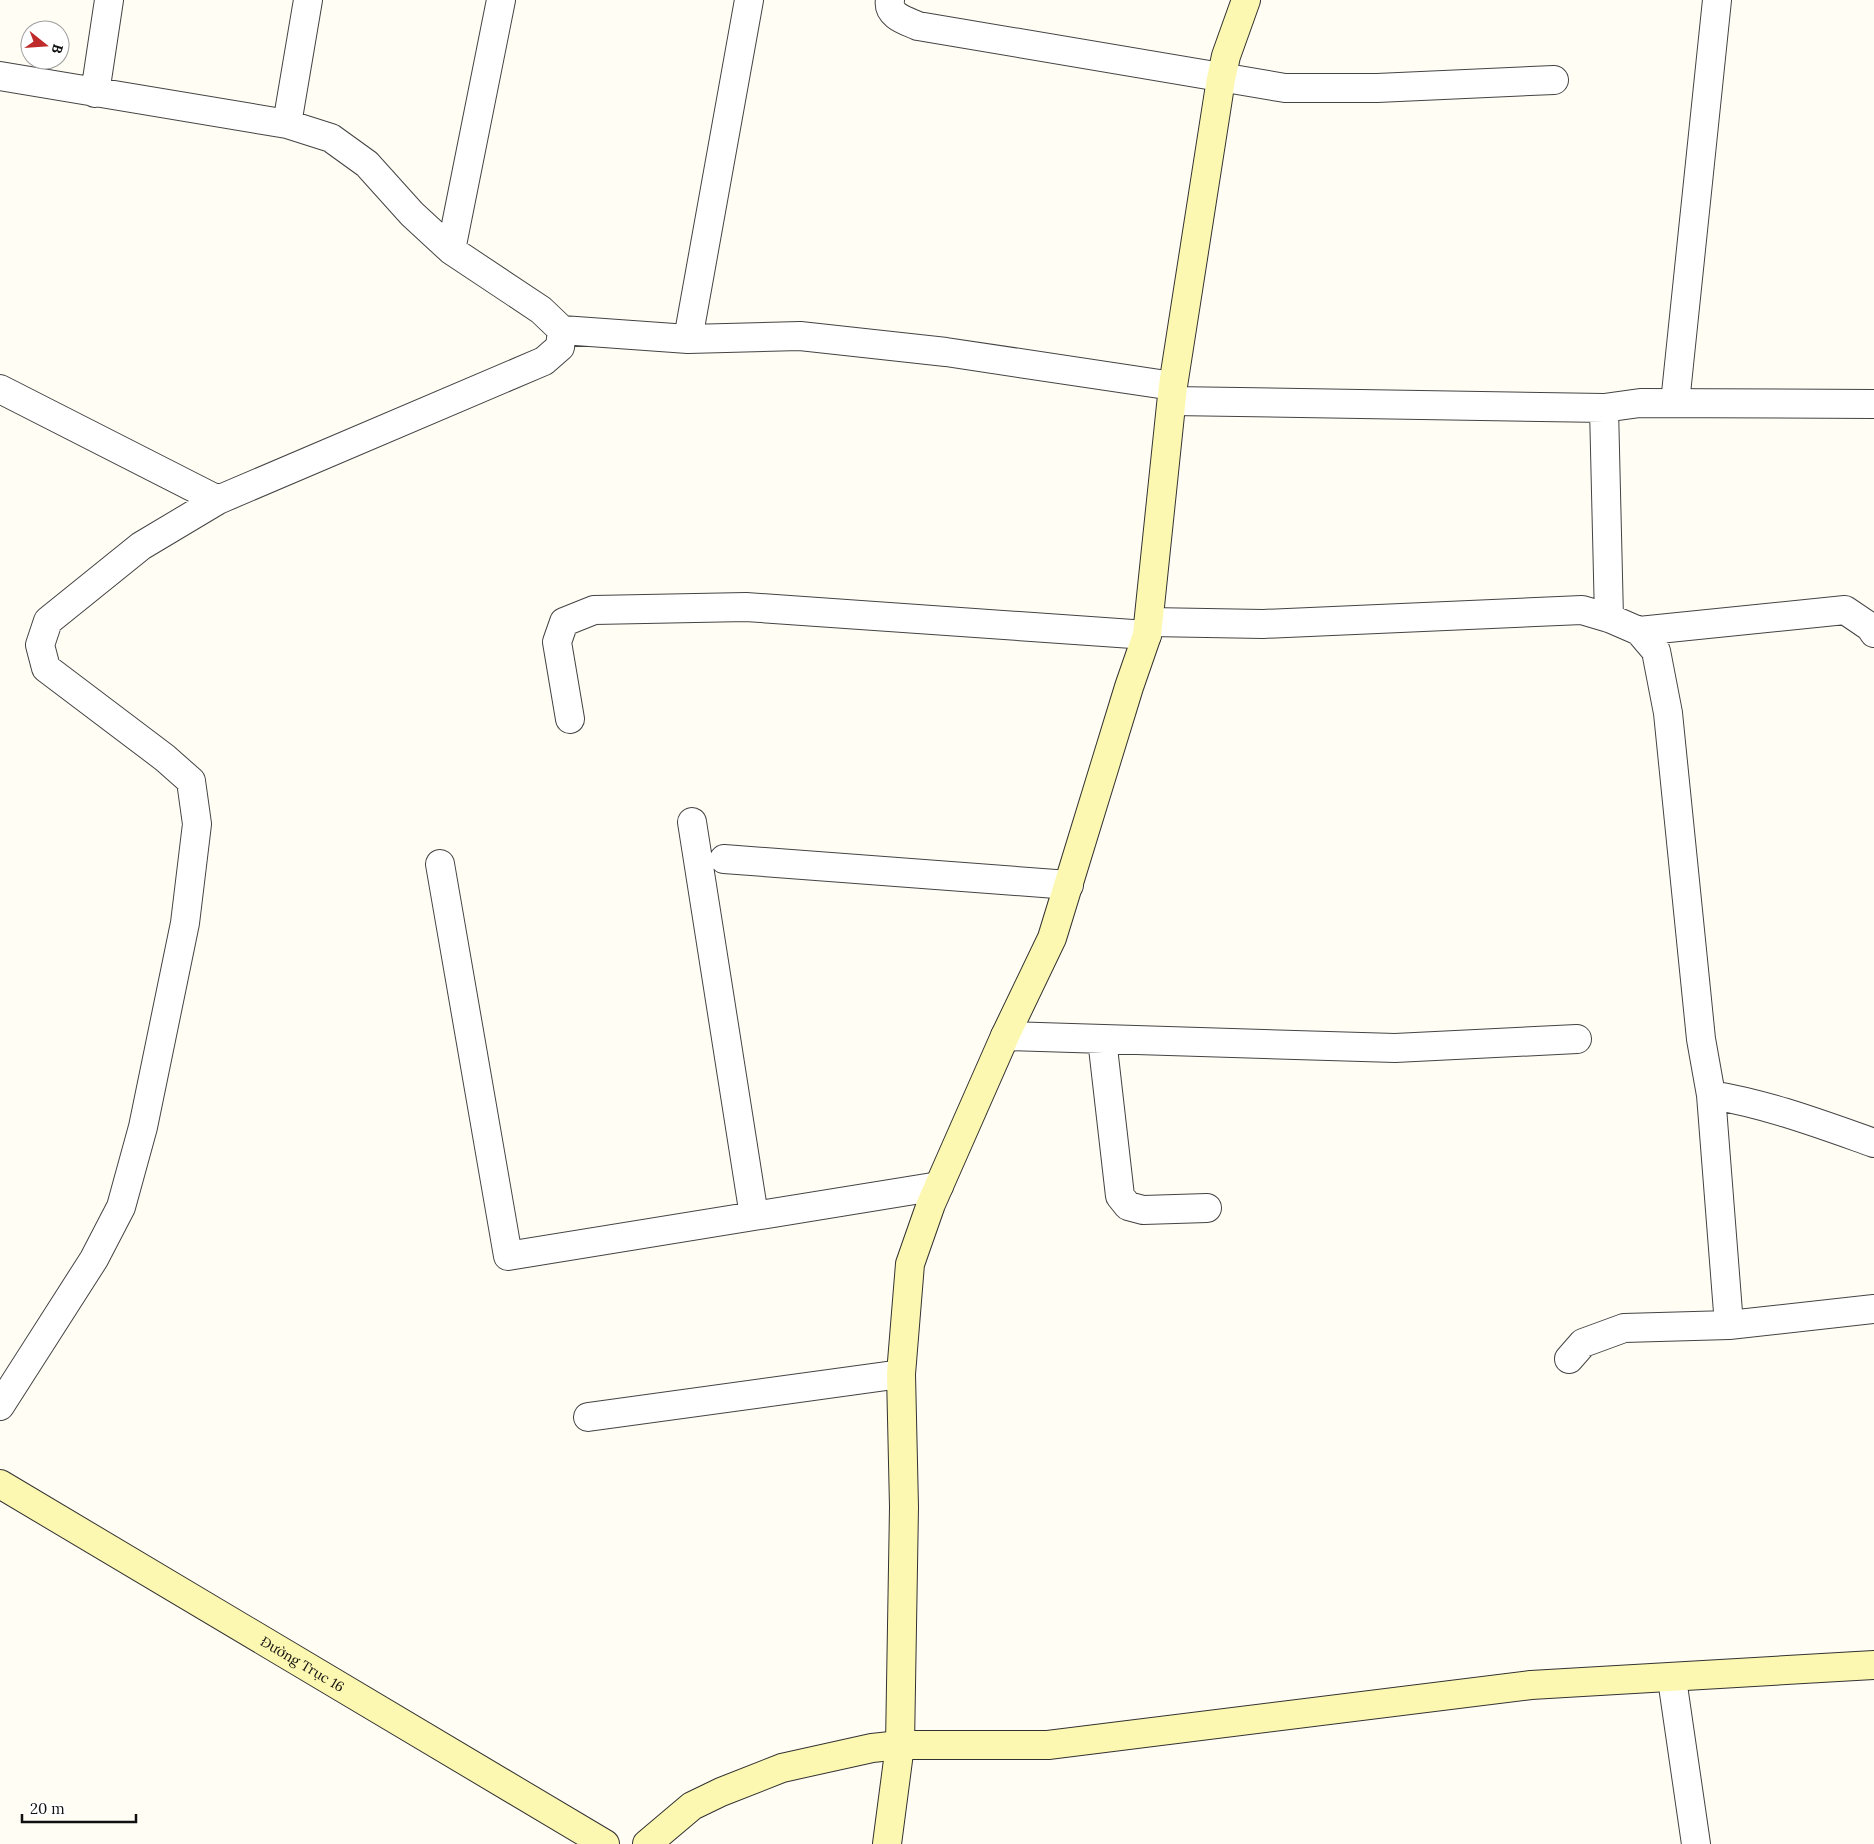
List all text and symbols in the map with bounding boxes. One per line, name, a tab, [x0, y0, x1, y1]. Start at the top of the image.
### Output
north arrow	[20, 20, 70, 70]
text: B	[47, 42, 67, 56]
street label: Đường Trục 16	[257, 1632, 348, 1696]
scale bar	[22, 1792, 136, 1824]
text: 20 m	[30, 1799, 65, 1818]

